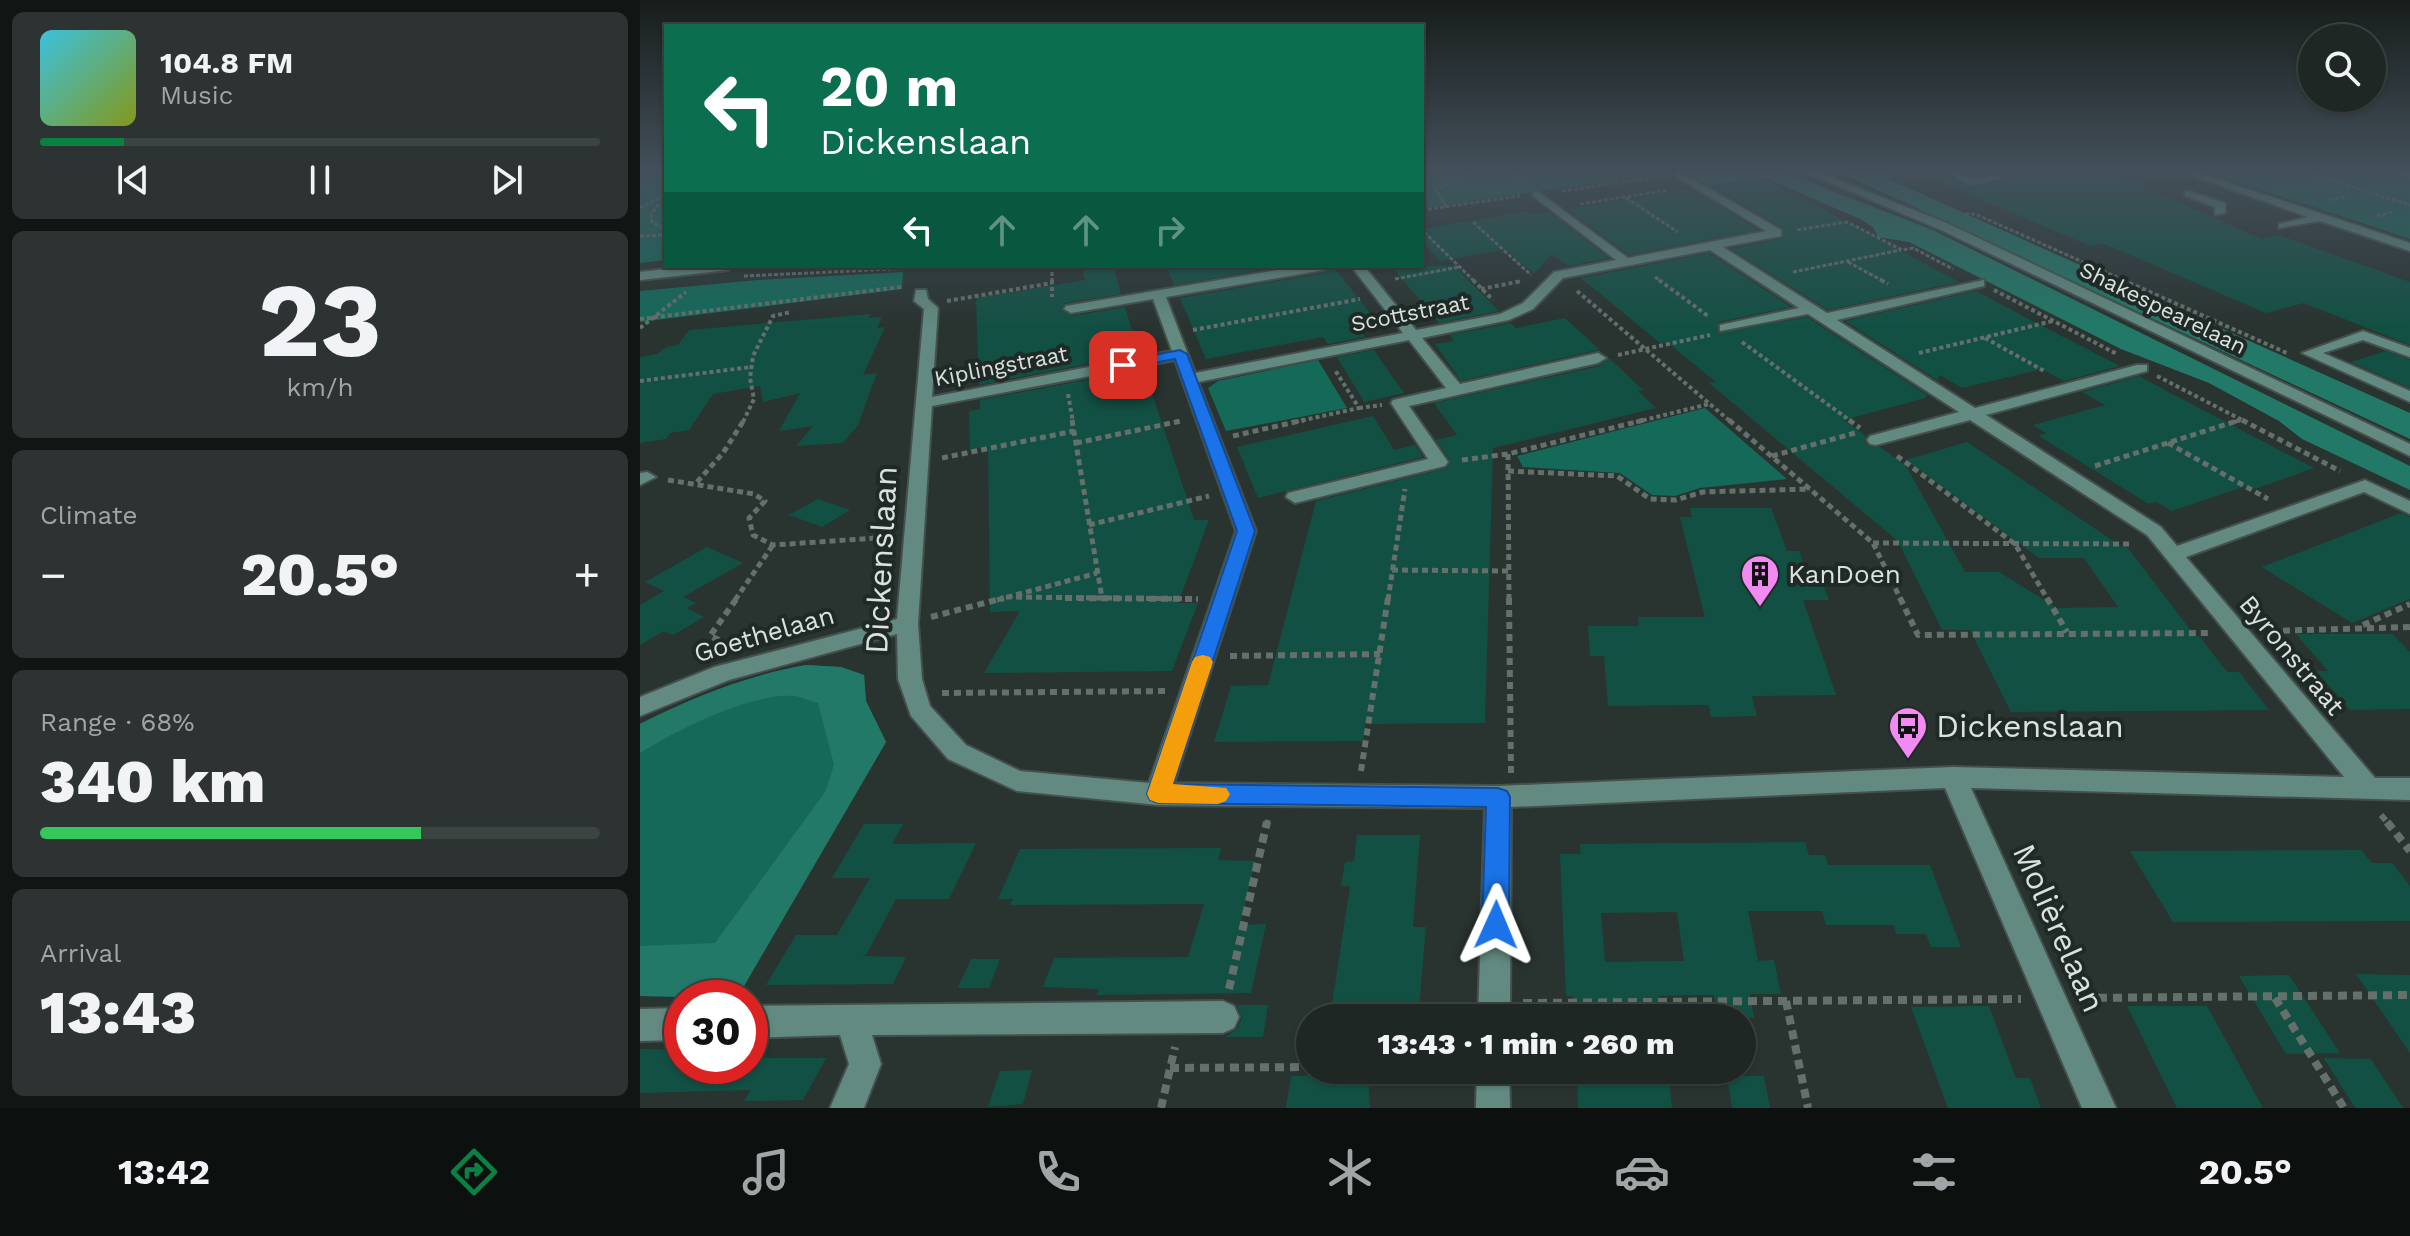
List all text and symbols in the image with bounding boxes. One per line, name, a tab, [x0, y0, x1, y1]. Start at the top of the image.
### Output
map controls	[2298, 24, 2386, 112]
button: search	[2298, 24, 2386, 112]
text: 104.8 FM	[160, 45, 293, 80]
text: 20 m	[820, 54, 958, 120]
icon: left	[688, 56, 792, 160]
text: Music	[160, 80, 233, 110]
text: Dickenslaan	[820, 121, 1031, 163]
icon: previous	[111, 158, 155, 202]
icon: pause	[298, 158, 342, 202]
icon: next	[485, 158, 529, 202]
icon: left	[896, 208, 940, 252]
icon: ahead	[980, 208, 1024, 252]
icon: ahead	[1064, 208, 1108, 252]
icon: right	[1148, 208, 1192, 252]
street label: Shakespearelaan	[2076, 257, 2250, 359]
text: 23	[258, 259, 382, 381]
street label: Scottstraat	[1349, 289, 1471, 337]
pin	[1089, 331, 1157, 399]
street label: Kiplingstraat	[932, 341, 1070, 391]
icon: arrive	[1101, 343, 1145, 387]
text: km/h	[287, 372, 353, 402]
street label: Dickenslaan	[857, 465, 905, 655]
text: Climate	[40, 500, 138, 530]
text: 20.5°	[241, 539, 399, 610]
text: −	[40, 549, 67, 601]
text: +	[573, 549, 600, 601]
building icon: KanDoen	[1739, 553, 1781, 608]
place label: KanDoen	[1788, 559, 1901, 589]
street label: Byronstraat	[2233, 589, 2351, 721]
street label: Goethelaan	[690, 600, 838, 668]
bus stop icon: Dickenslaan	[1887, 705, 1929, 760]
text: Range · 68%	[40, 707, 195, 737]
place label: Dickenslaan	[1936, 707, 2124, 745]
text: 340 km	[40, 746, 265, 817]
street label: Molièrelaan	[2005, 838, 2113, 1018]
position arrow	[1454, 883, 1538, 967]
text: Arrival	[40, 938, 121, 968]
text: 13:43	[40, 977, 196, 1048]
speed limit sign: 30	[664, 980, 768, 1084]
text: 13:43 · 1 min · 260 m	[1378, 1026, 1674, 1061]
icon: directions	[446, 1144, 502, 1200]
icon: music	[738, 1144, 794, 1200]
icon: phone	[1030, 1144, 1086, 1200]
icon: climate	[1322, 1144, 1378, 1200]
icon: car	[1614, 1144, 1670, 1200]
icon: filters	[1906, 1144, 1962, 1200]
text: 13:42	[118, 1151, 210, 1193]
text: 20.5°	[2198, 1151, 2292, 1193]

